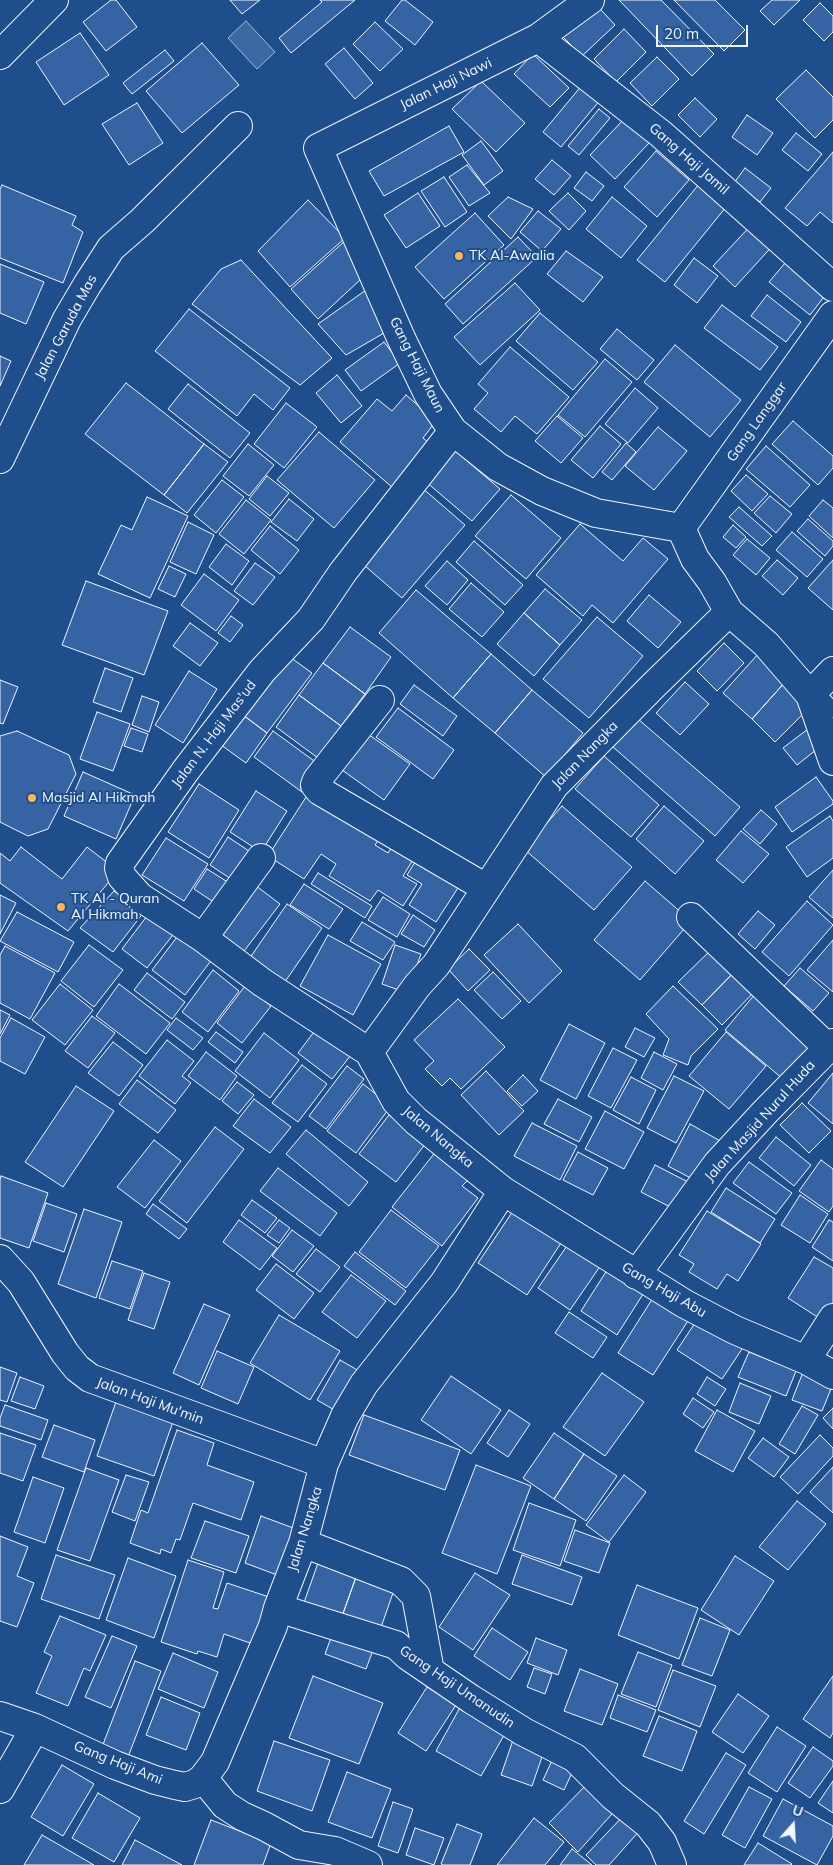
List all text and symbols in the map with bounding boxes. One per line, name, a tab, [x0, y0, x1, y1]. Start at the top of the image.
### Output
scale bar	[658, 15, 750, 47]
text: 20 m	[664, 24, 699, 43]
street label: Jalan Haji Nawi	[397, 54, 495, 114]
street label: Gang Haji Jamil	[646, 120, 732, 198]
place label: TK Al-Awalia	[469, 248, 555, 264]
marker: TK Al-Awalia	[453, 250, 465, 262]
street label: Jalan Garuda Mas	[31, 272, 101, 382]
street label: Gang Haji Maun	[386, 314, 448, 416]
street label: Gang Langgar	[723, 379, 791, 465]
street label: Jalan N. Haji Mas'ud	[168, 677, 260, 791]
street label: Jalan Nangka	[549, 718, 621, 792]
place label: Masjid Al Hikmah	[42, 790, 156, 806]
marker: Masjid Al Hikmah	[26, 792, 38, 804]
place label: TK Al - Quran Al Hikmah	[71, 891, 159, 924]
marker: TK Al - Quran Al Hikmah	[55, 901, 67, 913]
street label: Jalan Masjid Nurul Huda	[701, 1057, 819, 1185]
street label: Jalan Nangka	[399, 1102, 477, 1172]
street label: Gang Haji Abu	[619, 1259, 709, 1321]
street label: Jalan Haji Mu'min	[94, 1374, 206, 1428]
street label: Jalan Nangka	[284, 1485, 326, 1573]
street label: Gang Haji Umanudin	[396, 1642, 518, 1732]
street label: Gang Haji Ami	[71, 1738, 165, 1788]
north arrow	[768, 1800, 818, 1850]
text: U	[790, 1801, 806, 1821]

